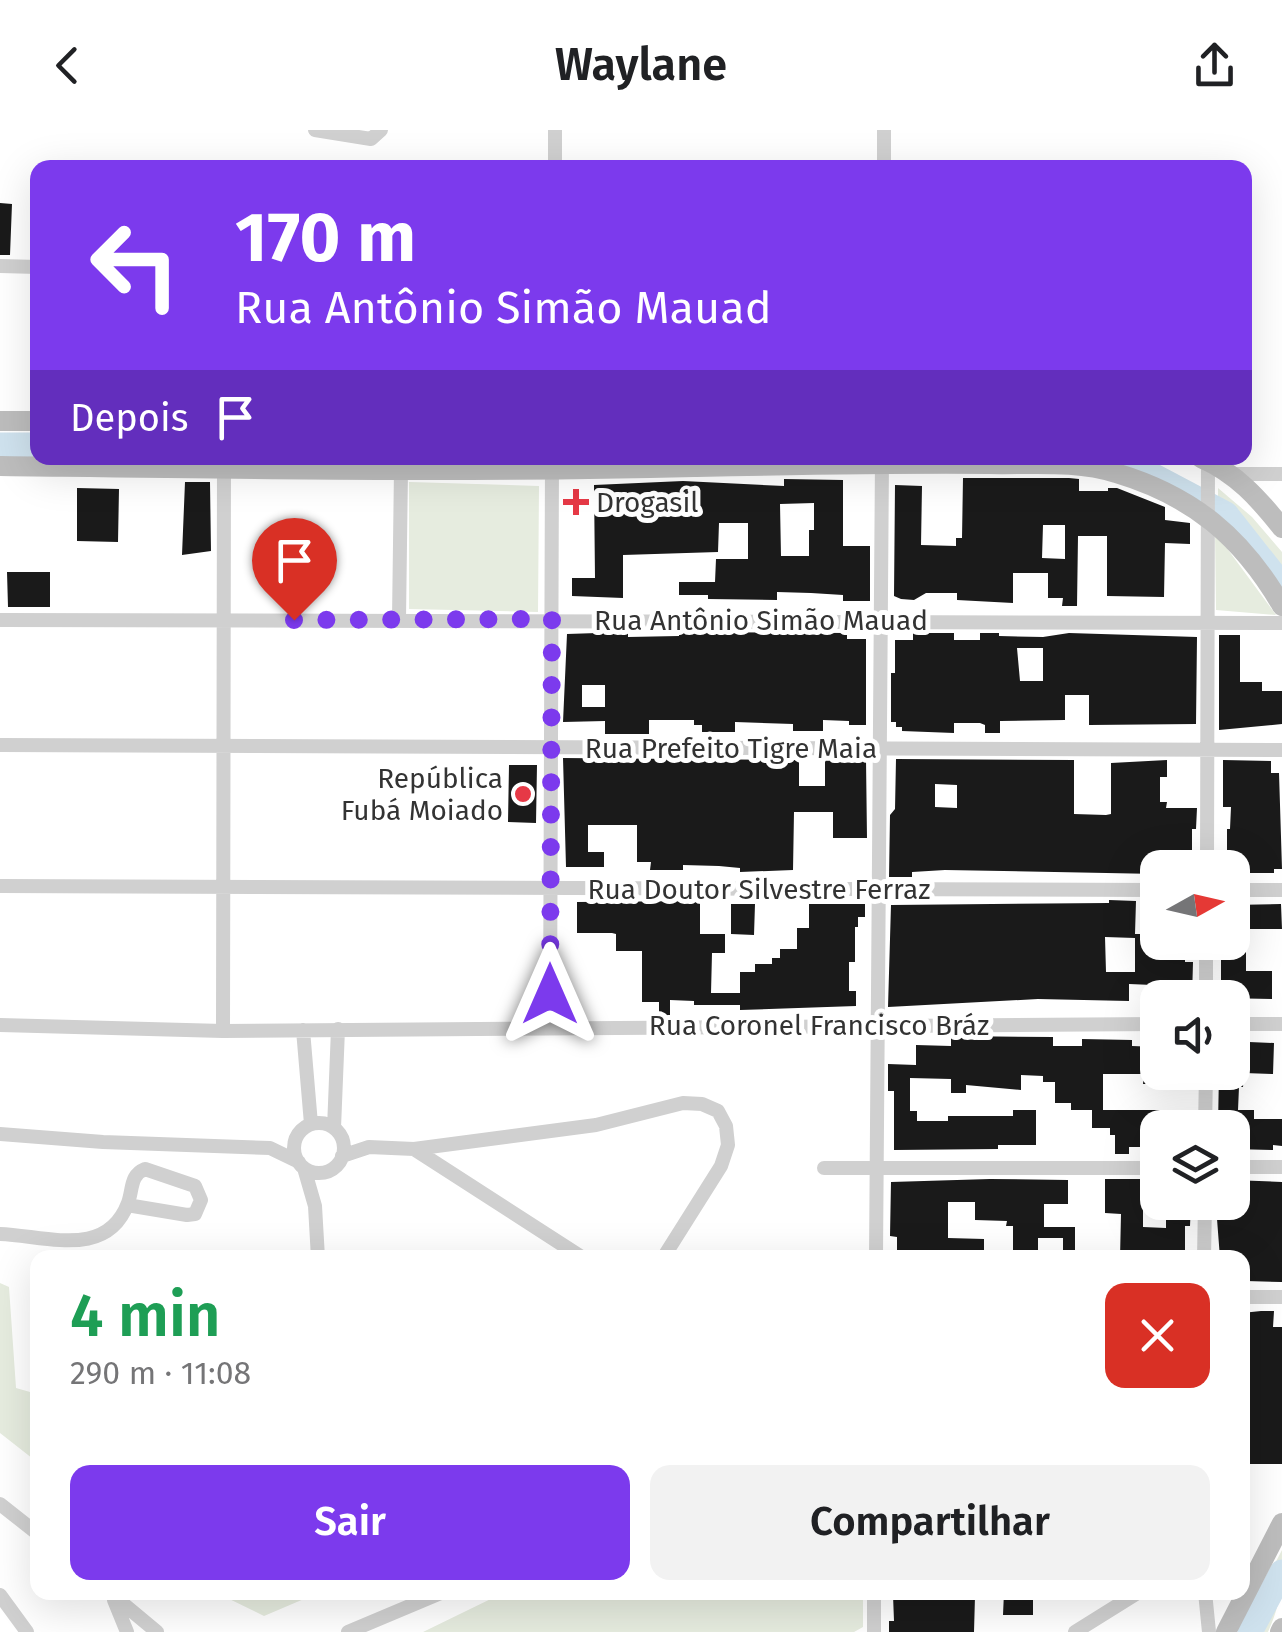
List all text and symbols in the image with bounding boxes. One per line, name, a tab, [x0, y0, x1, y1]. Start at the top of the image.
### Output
icon: back	[40, 38, 95, 93]
text: Waylane	[555, 38, 727, 92]
icon: share	[1187, 38, 1242, 93]
text: 170 m	[235, 196, 416, 280]
icon: left	[70, 200, 200, 330]
text: Rua Antônio Simão Mauad	[235, 281, 772, 335]
icon: arrive	[208, 390, 263, 445]
text: Depois	[70, 395, 188, 441]
place label: Drogasil	[596, 486, 699, 519]
marker: Drogasil	[565, 491, 587, 513]
pin	[252, 518, 337, 621]
icon: arrive	[267, 533, 322, 588]
street label: Rua Antônio Simão Mauad	[594, 604, 928, 637]
street label: Rua Prefeito Tigre Maia	[585, 732, 877, 765]
place label: República Fubá Moiado	[341, 762, 503, 827]
marker: República Fubá Moiado	[512, 783, 534, 805]
north arrow	[1140, 850, 1250, 960]
map controls	[1140, 850, 1250, 1220]
street label: Rua Doutor Silvestre Ferraz	[588, 873, 930, 906]
position arrow	[498, 942, 602, 1046]
button: sound	[1140, 980, 1250, 1090]
street label: Rua Coronel Francisco Bráz	[649, 1009, 989, 1042]
button: layers	[1140, 1110, 1250, 1220]
text: 4 min	[70, 1280, 221, 1352]
button: close	[1105, 1283, 1210, 1388]
text: 290 m · 11:08	[70, 1354, 251, 1392]
button: Sair	[70, 1465, 630, 1580]
button: Compartilhar	[650, 1465, 1210, 1580]

